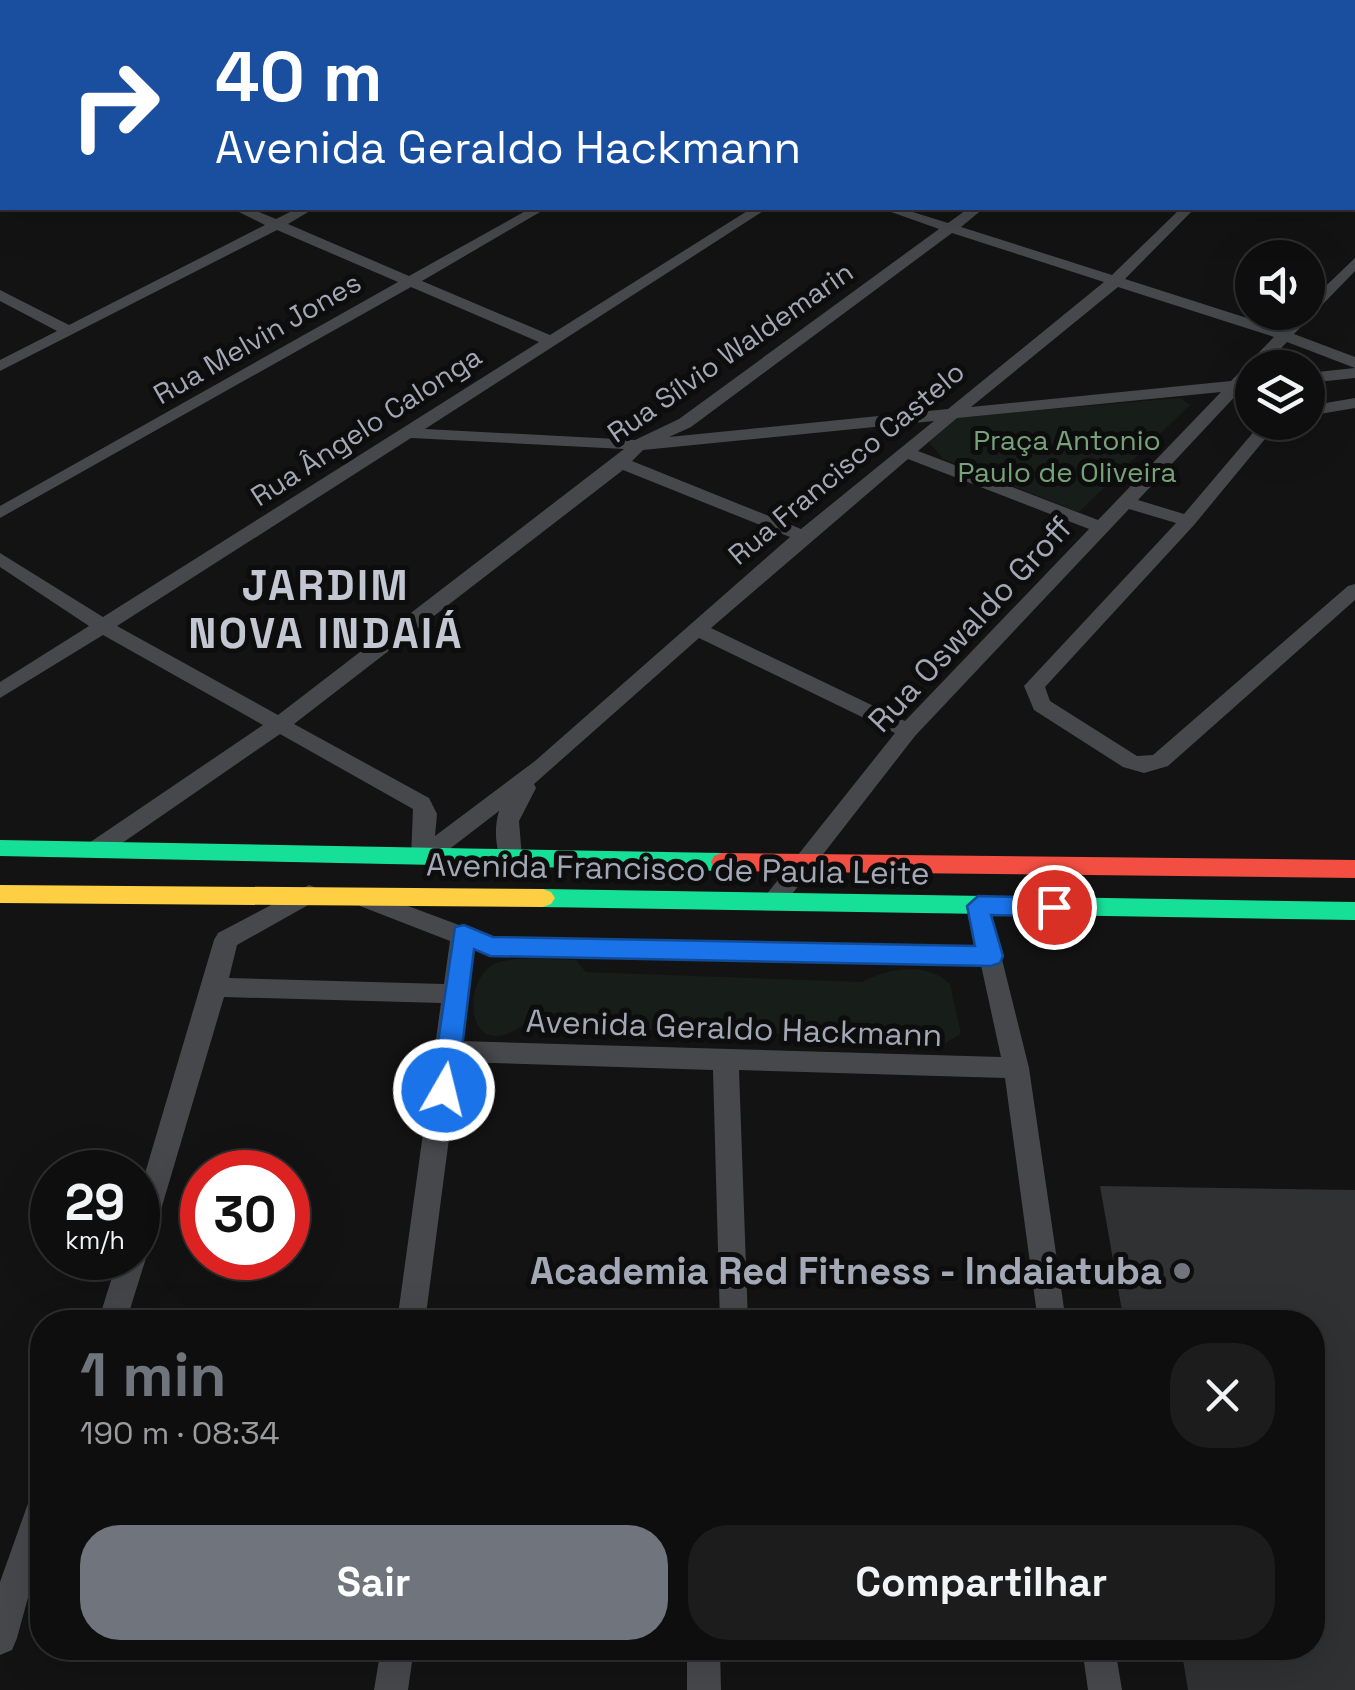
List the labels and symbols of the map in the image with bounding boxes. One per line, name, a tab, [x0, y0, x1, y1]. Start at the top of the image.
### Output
street label: Rua Sílvio Waldemarin	[600, 254, 860, 450]
street label: Rua Melvin Jones	[147, 264, 367, 412]
street label: Rua Ângelo Calonga	[244, 338, 488, 514]
street label: Rua Francisco Castelo	[720, 354, 972, 572]
park label: Praça Antonio Paulo de Oliveira	[957, 422, 1177, 490]
street label: Rua Oswaldo Groff	[860, 508, 1080, 740]
district label: JARDIM NOVA INDAIÁ	[188, 559, 464, 660]
street label: Avenida Francisco de Paula Leite	[426, 845, 930, 893]
pin	[1012, 865, 1097, 950]
street label: Avenida Geraldo Hackmann	[525, 1001, 943, 1055]
position arrow	[392, 1038, 496, 1142]
speed limit sign: 30	[180, 1150, 310, 1280]
place label: Academia Red Fitness - Indaiatuba	[530, 1247, 1162, 1295]
marker: Academia Red Fitness - Indaiatuba	[1171, 1260, 1193, 1282]

